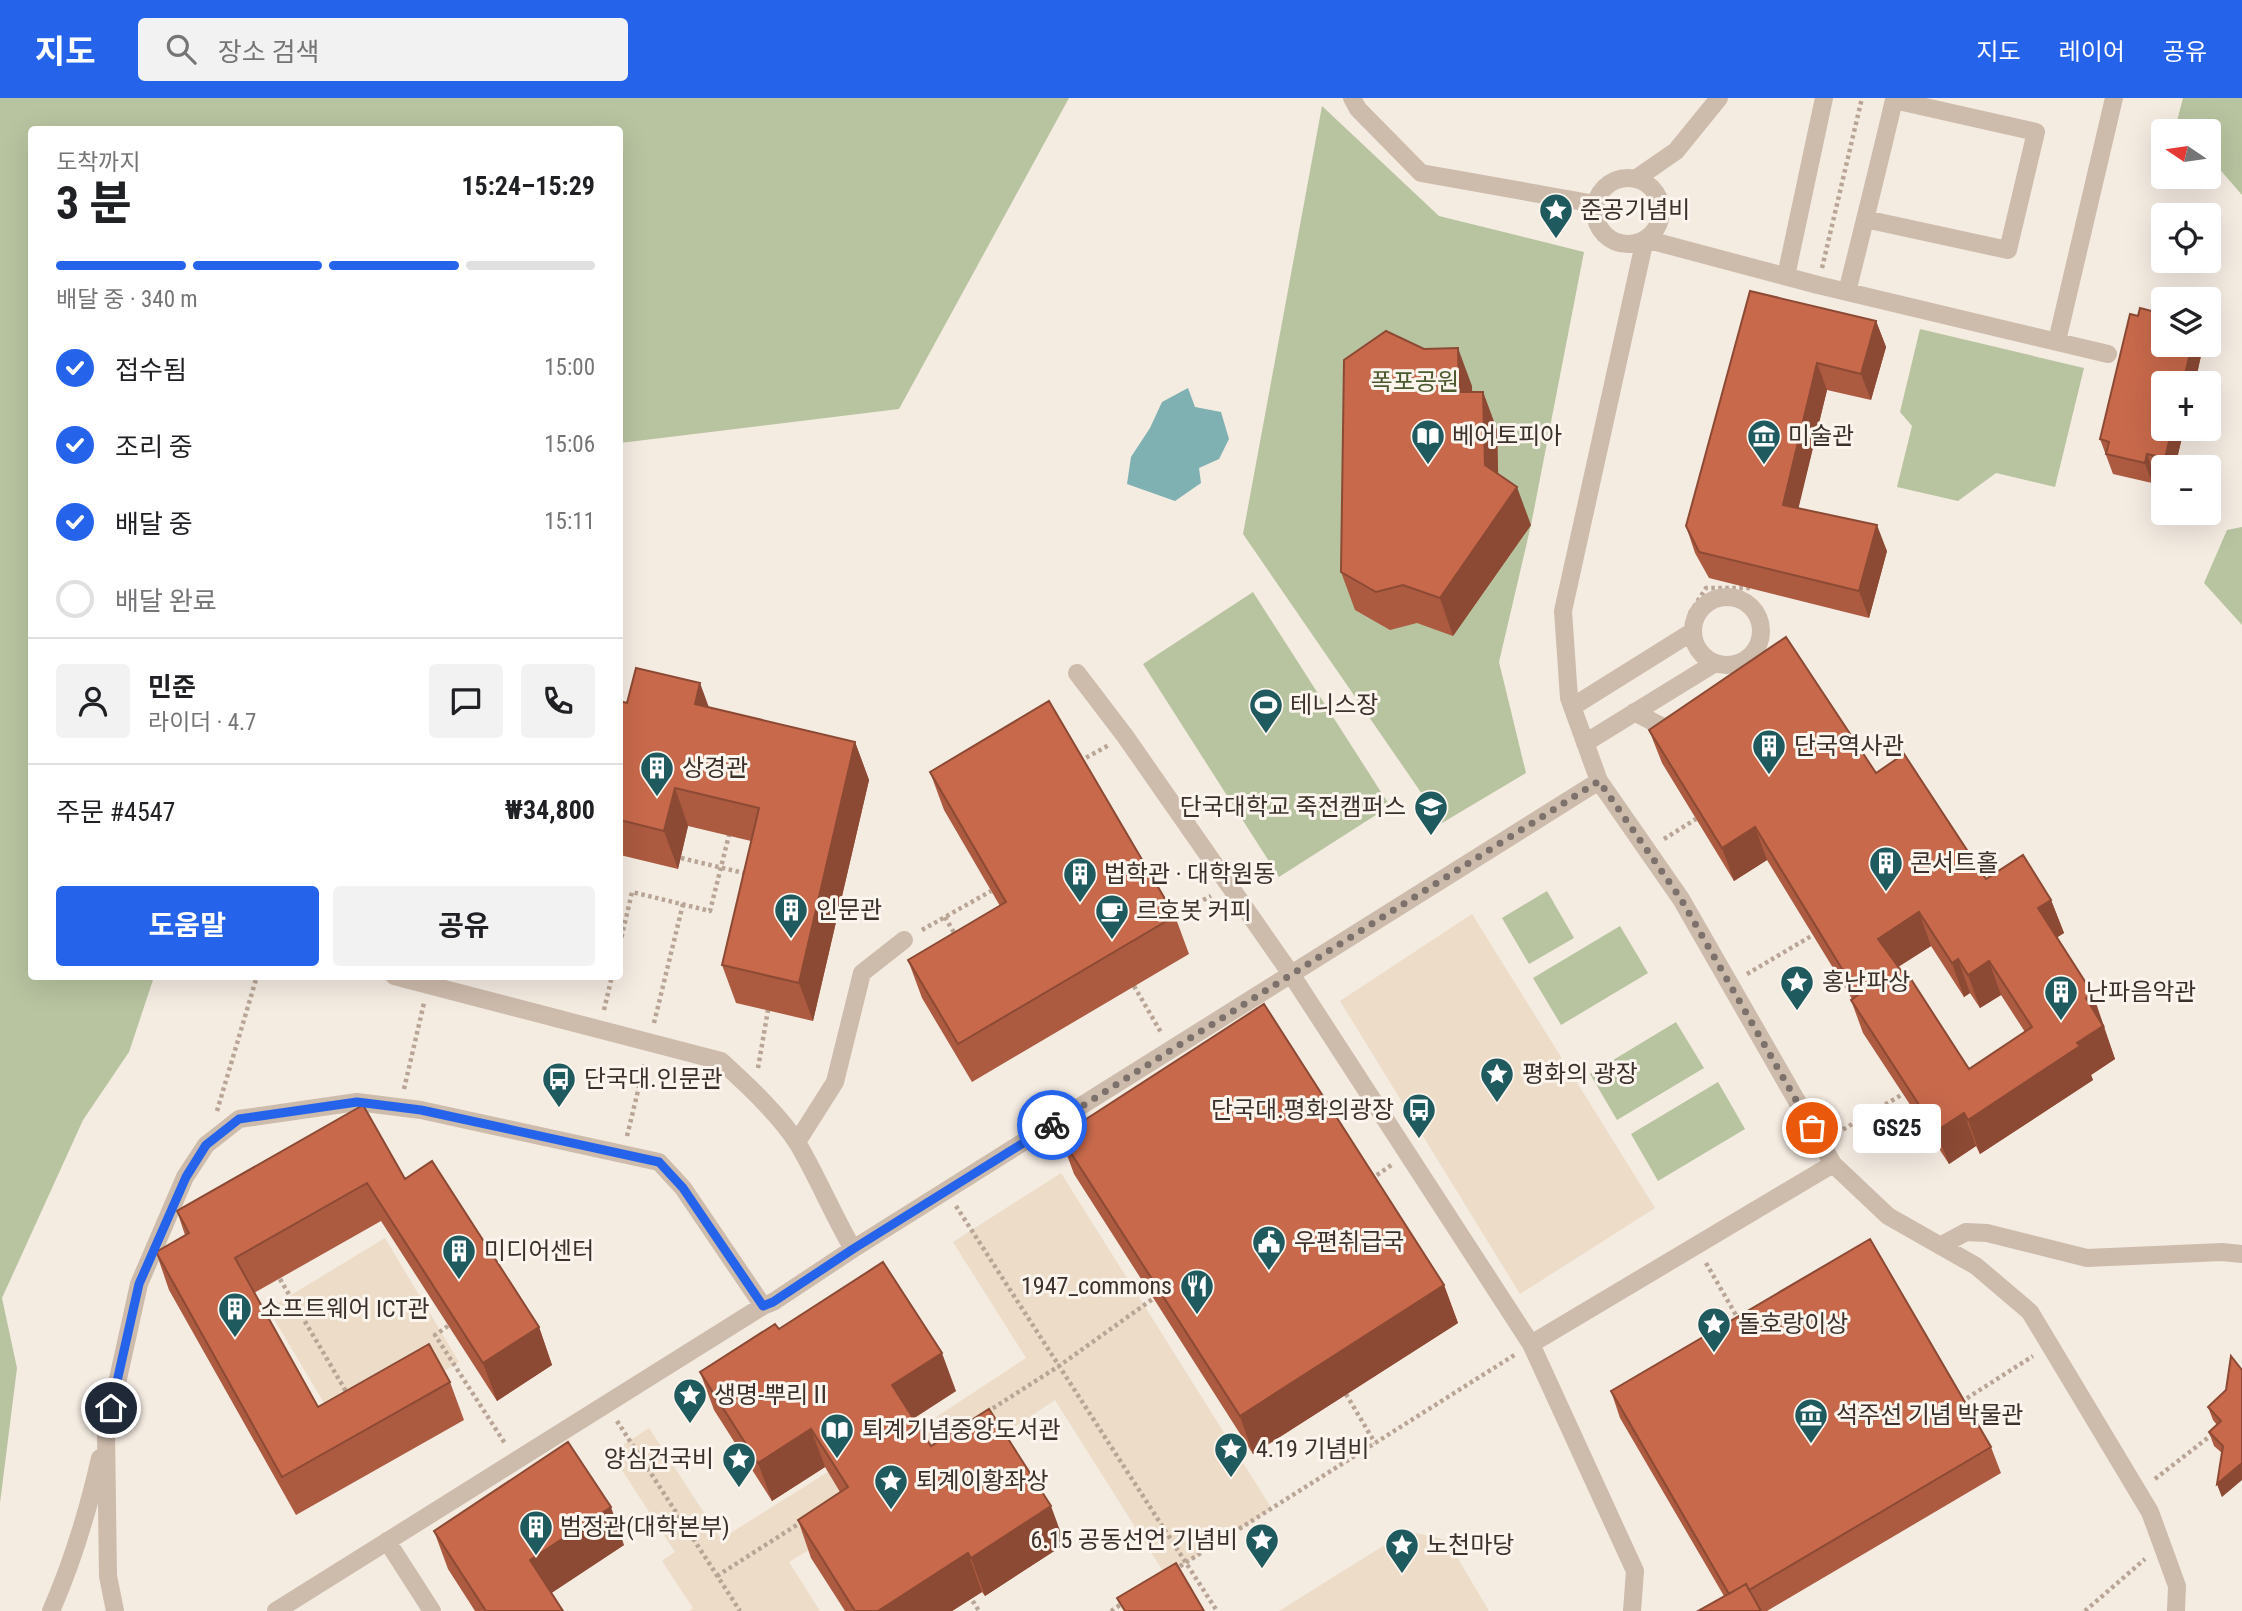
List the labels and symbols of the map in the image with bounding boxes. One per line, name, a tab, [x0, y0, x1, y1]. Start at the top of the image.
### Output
north arrow	[2151, 119, 2221, 189]
place icon: 준공기념비	[1537, 191, 1575, 240]
place label: 준공기념비	[1580, 196, 1690, 224]
park label: 폭포공원	[1371, 368, 1459, 396]
library icon: 베어토피아	[1409, 417, 1447, 466]
museum icon: 미술관	[1745, 417, 1783, 466]
place label: 베어토피아	[1452, 422, 1562, 450]
place label: 미술관	[1788, 422, 1854, 450]
sports icon: 테니스장	[1247, 686, 1285, 735]
place label: 테니스장	[1290, 691, 1378, 719]
building icon: 단국역사관	[1750, 727, 1788, 776]
place label: 단국역사관	[1794, 732, 1904, 760]
building icon: 상경관	[638, 749, 676, 798]
place label: 상경관	[682, 754, 748, 782]
school or university icon: 단국대학교 죽전캠퍼스	[1412, 788, 1450, 837]
place label: 단국대학교 죽전캠퍼스	[1180, 793, 1406, 821]
building icon: 콘서트홀	[1867, 844, 1905, 893]
place label: 콘서트홀	[1910, 849, 1998, 877]
building icon: 법학관 · 대학원동	[1061, 855, 1099, 904]
place label: 법학관 · 대학원동	[1104, 860, 1275, 888]
building icon: 인문관	[772, 891, 810, 940]
cafe icon: 르호봇 커피	[1093, 892, 1131, 941]
place label: 인문관	[816, 896, 882, 924]
place label: 르호봇 커피	[1136, 897, 1252, 925]
place icon: 홍난파상	[1778, 963, 1816, 1012]
place label: 홍난파상	[1822, 968, 1910, 996]
building icon: 난파음악관	[2042, 973, 2080, 1022]
place label: 난파음악관	[2086, 978, 2196, 1006]
place icon: 평화의 광장	[1478, 1055, 1516, 1104]
bus stop icon: 단국대.인문관	[540, 1060, 578, 1109]
place label: 평화의 광장	[1522, 1060, 1638, 1088]
place label: 단국대.인문관	[584, 1065, 723, 1093]
courier	[1017, 1090, 1087, 1160]
bus stop icon: 단국대.평화의광장	[1400, 1091, 1438, 1140]
place label: 단국대.평화의광장	[1211, 1096, 1394, 1124]
pin	[1782, 1098, 1842, 1158]
callout: GS25	[1854, 1104, 1941, 1152]
public building icon: 우편취급국	[1250, 1223, 1288, 1272]
place label: 우편취급국	[1294, 1228, 1404, 1256]
building icon: 미디어센터	[440, 1232, 478, 1281]
place label: 미디어센터	[484, 1237, 594, 1265]
restaurant icon: 1947_commons	[1178, 1267, 1216, 1316]
place label: 1947_commons	[1021, 1272, 1172, 1300]
building icon: 소프트웨어 ICT관	[216, 1290, 254, 1339]
place label: 소프트웨어 ICT관	[260, 1295, 430, 1323]
place icon: 돌호랑이상	[1695, 1305, 1733, 1354]
place label: 돌호랑이상	[1738, 1310, 1848, 1338]
place icon: 생명-뿌리Ⅱ	[671, 1376, 709, 1425]
pin	[81, 1378, 141, 1438]
place label: 생명-뿌리Ⅱ	[714, 1381, 832, 1409]
museum icon: 석주선 기념 박물관	[1792, 1396, 1830, 1445]
place label: 석주선 기념 박물관	[1836, 1401, 2024, 1429]
library icon: 퇴계기념중앙도서관	[818, 1411, 856, 1460]
place label: 퇴계기념중앙도서관	[862, 1416, 1061, 1444]
place icon: 4.19 기념비	[1212, 1430, 1250, 1479]
place label: 4.19 기념비	[1256, 1435, 1370, 1463]
place icon: 양심건국비	[720, 1440, 758, 1489]
place label: 양심건국비	[604, 1445, 714, 1473]
place icon: 퇴계이황좌상	[872, 1462, 910, 1511]
place label: 퇴계이황좌상	[916, 1467, 1048, 1495]
building icon: 범정관(대학본부)	[517, 1508, 555, 1557]
place label: 범정관(대학본부)	[560, 1513, 730, 1541]
place icon: 6.15 공동선언 기념비	[1243, 1521, 1281, 1570]
place label: 6.15 공동선언 기념비	[1031, 1526, 1238, 1554]
place icon: 노천마당	[1383, 1526, 1421, 1575]
place label: 노천마당	[1426, 1531, 1514, 1559]

